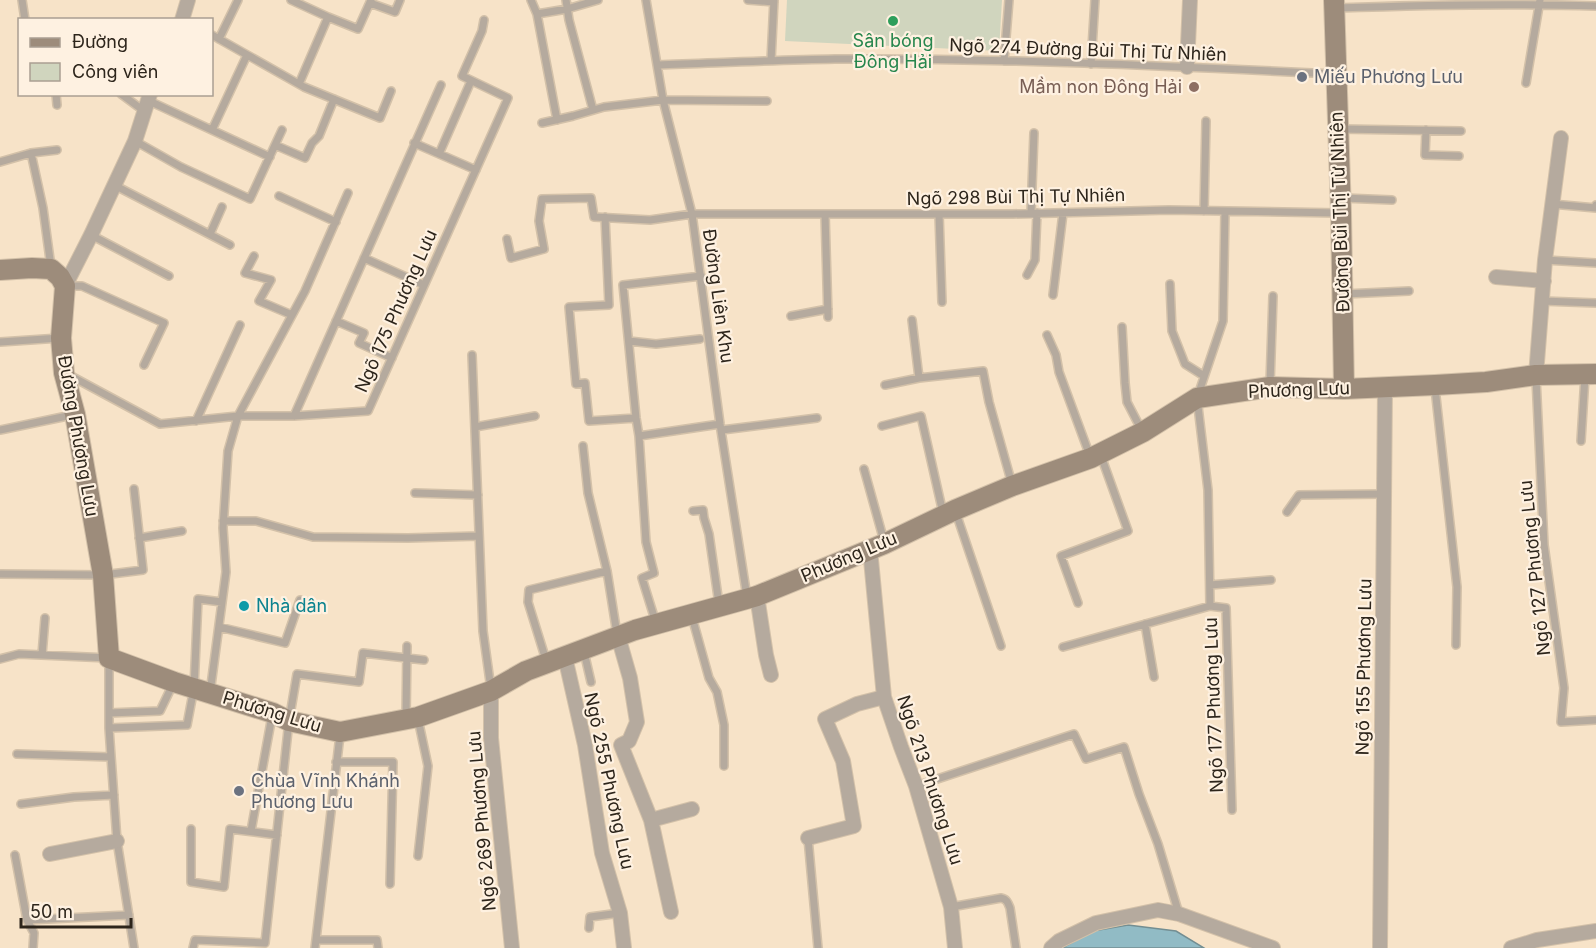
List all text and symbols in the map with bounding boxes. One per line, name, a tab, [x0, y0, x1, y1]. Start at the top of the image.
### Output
marker: Sân bóng Đông Hải	[886, 14, 900, 28]
legend	[18, 18, 213, 96]
place label: Sân bóng Đông Hải	[853, 30, 933, 72]
text: Đường	[72, 31, 128, 52]
street label: Ngõ 274 Đường Bùi Thị Từ Nhiên	[949, 34, 1227, 65]
text: Công viên	[72, 61, 158, 82]
place label: Miếu Phương Lưu	[1314, 66, 1463, 87]
marker: Miếu Phương Lưu	[1295, 70, 1309, 84]
place label: Mầm non Đông Hải	[1019, 76, 1182, 97]
marker: Mầm non Đông Hải	[1187, 80, 1201, 94]
street label: Đường Bùi Thị Từ Nhiên	[1326, 111, 1353, 313]
street label: Ngõ 298 Bùi Thị Tự Nhiên	[907, 184, 1125, 209]
street label: Ngõ 175 Phương Lưu	[350, 226, 441, 395]
street label: Đường Liên Khu	[699, 228, 738, 364]
street label: Đường Phương Lưu	[54, 354, 103, 518]
street label: Phương Lưu	[1248, 377, 1350, 402]
street label: Ngõ 127 Phương Lưu	[1515, 479, 1554, 657]
street label: Phương Lưu	[798, 527, 900, 586]
street label: Ngõ 155 Phương Lưu	[1351, 578, 1376, 756]
place label: Nhà dân	[256, 595, 327, 616]
marker: Nhà dân	[237, 599, 251, 613]
street label: Ngõ 177 Phương Lưu	[1200, 617, 1227, 793]
street label: Phương Lưu	[220, 687, 324, 736]
street label: Ngõ 255 Phương Lưu	[580, 690, 639, 871]
street label: Ngõ 213 Phương Lưu	[893, 692, 968, 867]
street label: Ngõ 269 Phương Lưu	[463, 730, 500, 912]
place label: Chùa Vĩnh Khánh Phương Lưu	[251, 770, 400, 812]
marker: Chùa Vĩnh Khánh Phương Lưu	[232, 784, 246, 798]
scale bar	[21, 891, 130, 929]
text: 50 m	[30, 901, 73, 922]

